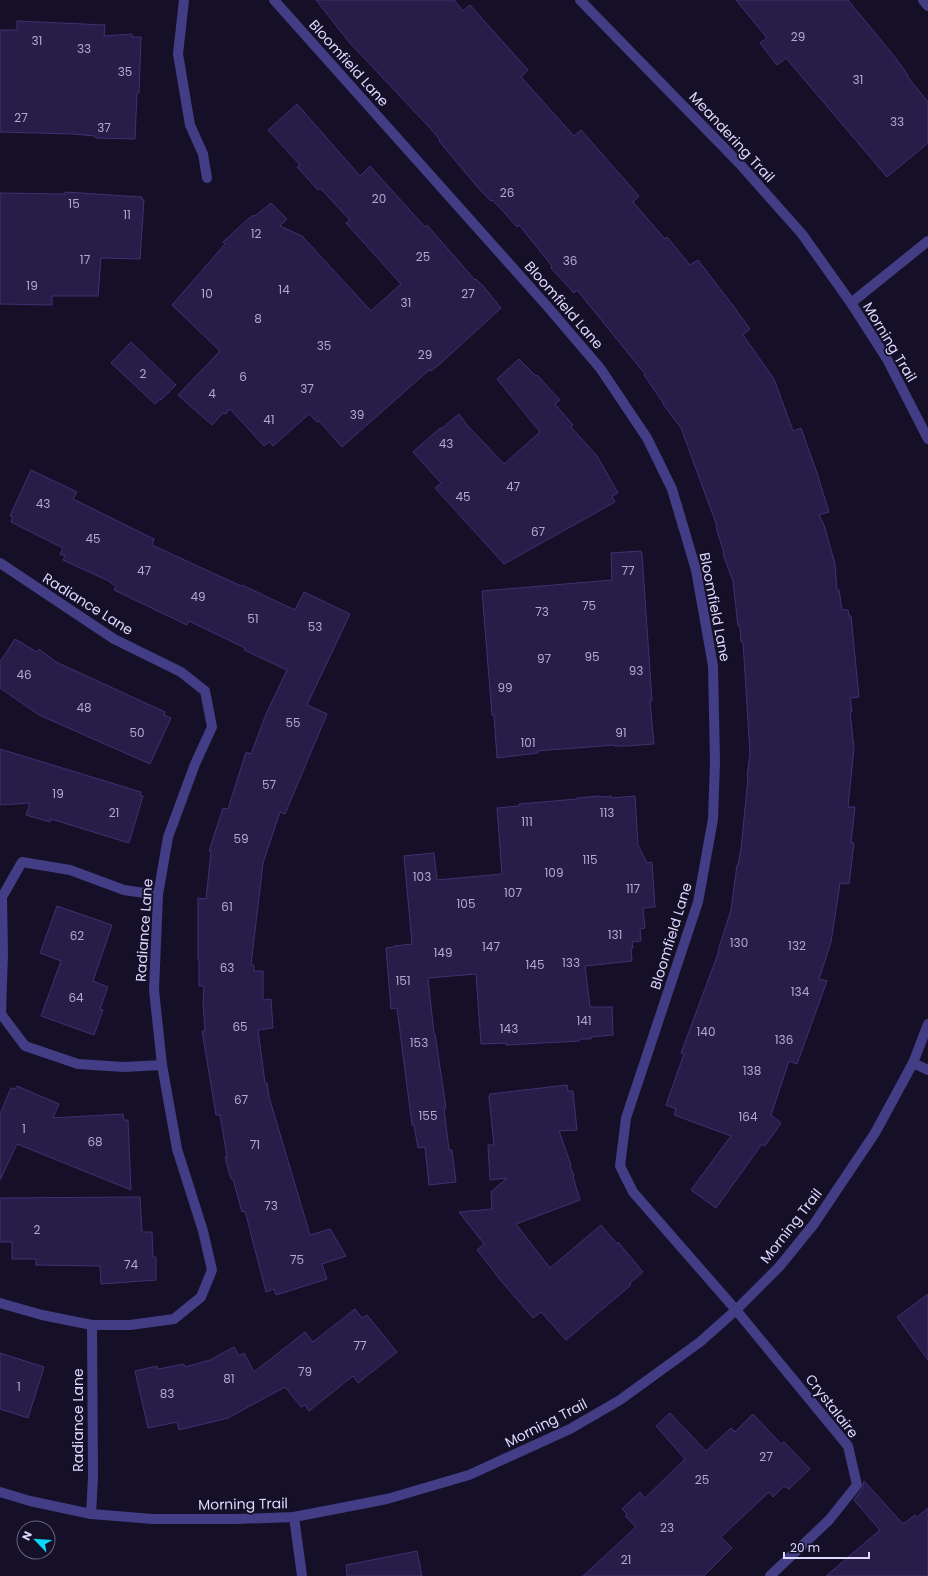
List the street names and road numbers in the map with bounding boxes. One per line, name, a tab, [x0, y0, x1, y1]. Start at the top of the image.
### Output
street label: Bloomfield Lane	[304, 15, 394, 111]
street label: Meandering Trail	[685, 87, 779, 187]
street label: Bloomfield Lane	[520, 257, 608, 354]
street label: Morning Trail	[858, 298, 922, 386]
street label: Bloomfield Lane	[695, 551, 735, 664]
street label: Radiance Lane	[39, 568, 137, 640]
street label: Radiance Lane	[130, 877, 158, 982]
street label: Bloomfield Lane	[645, 880, 697, 992]
street label: Morning Trail	[755, 1184, 827, 1268]
street label: Radiance Lane	[68, 1368, 88, 1472]
street label: Crystalaire	[801, 1370, 863, 1442]
street label: Morning Trail	[501, 1394, 591, 1452]
street label: Morning Trail	[198, 1493, 288, 1515]

